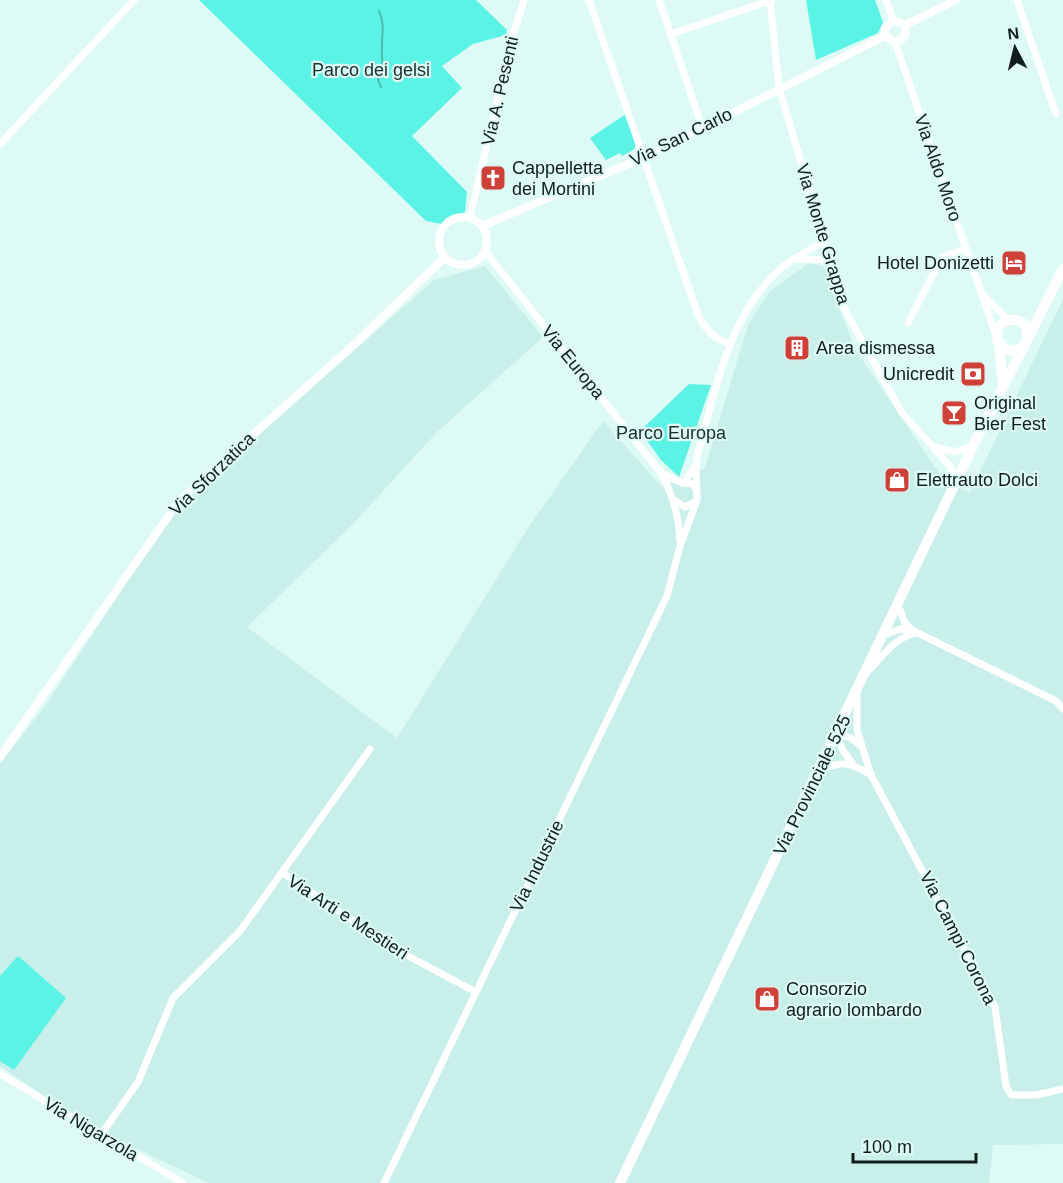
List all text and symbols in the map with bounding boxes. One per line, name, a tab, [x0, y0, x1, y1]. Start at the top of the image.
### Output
north arrow	[985, 18, 1045, 78]
text: N	[1006, 24, 1020, 43]
street label: Via A. Pesenti	[478, 34, 522, 148]
park label: Parco dei gelsi	[312, 60, 430, 80]
street label: Via San Carlo	[627, 104, 735, 170]
street label: Via Aldo Moro	[910, 112, 966, 224]
place label: Cappelletta dei Mortini	[512, 158, 604, 199]
street label: Via Monte Grappa	[792, 161, 854, 308]
church icon: Cappelletta dei Mortini	[478, 163, 508, 193]
hotel icon: Hotel Donizetti	[999, 248, 1029, 278]
place label: Hotel Donizetti	[877, 253, 994, 273]
street label: Via Europa	[537, 321, 609, 404]
building icon: Area dismessa	[782, 333, 812, 363]
place label: Area dismessa	[816, 338, 936, 358]
bank icon: Unicredit	[958, 359, 988, 389]
place label: Unicredit	[883, 364, 954, 384]
place label: Original Bier Fest	[974, 393, 1046, 434]
bar icon: Original Bier Fest	[939, 398, 969, 428]
park label: Parco Europa	[616, 423, 727, 443]
street label: Via Sforzatica	[165, 428, 259, 520]
shop icon: Elettrauto Dolci	[882, 465, 912, 495]
place label: Elettrauto Dolci	[916, 470, 1038, 490]
street label: Via Provinciale 525	[769, 712, 855, 858]
street label: Via Industrie	[506, 817, 568, 915]
street label: Via Campi Corona	[916, 868, 1001, 1009]
street label: Via Arti e Mestieri	[284, 871, 412, 963]
place label: Consorzio agrario lombardo	[786, 979, 922, 1020]
shop icon: Consorzio agrario lombardo	[752, 984, 782, 1014]
street label: Via Nigarzola	[40, 1093, 143, 1166]
scale bar	[853, 1126, 976, 1164]
text: 100 m	[862, 1137, 912, 1157]

